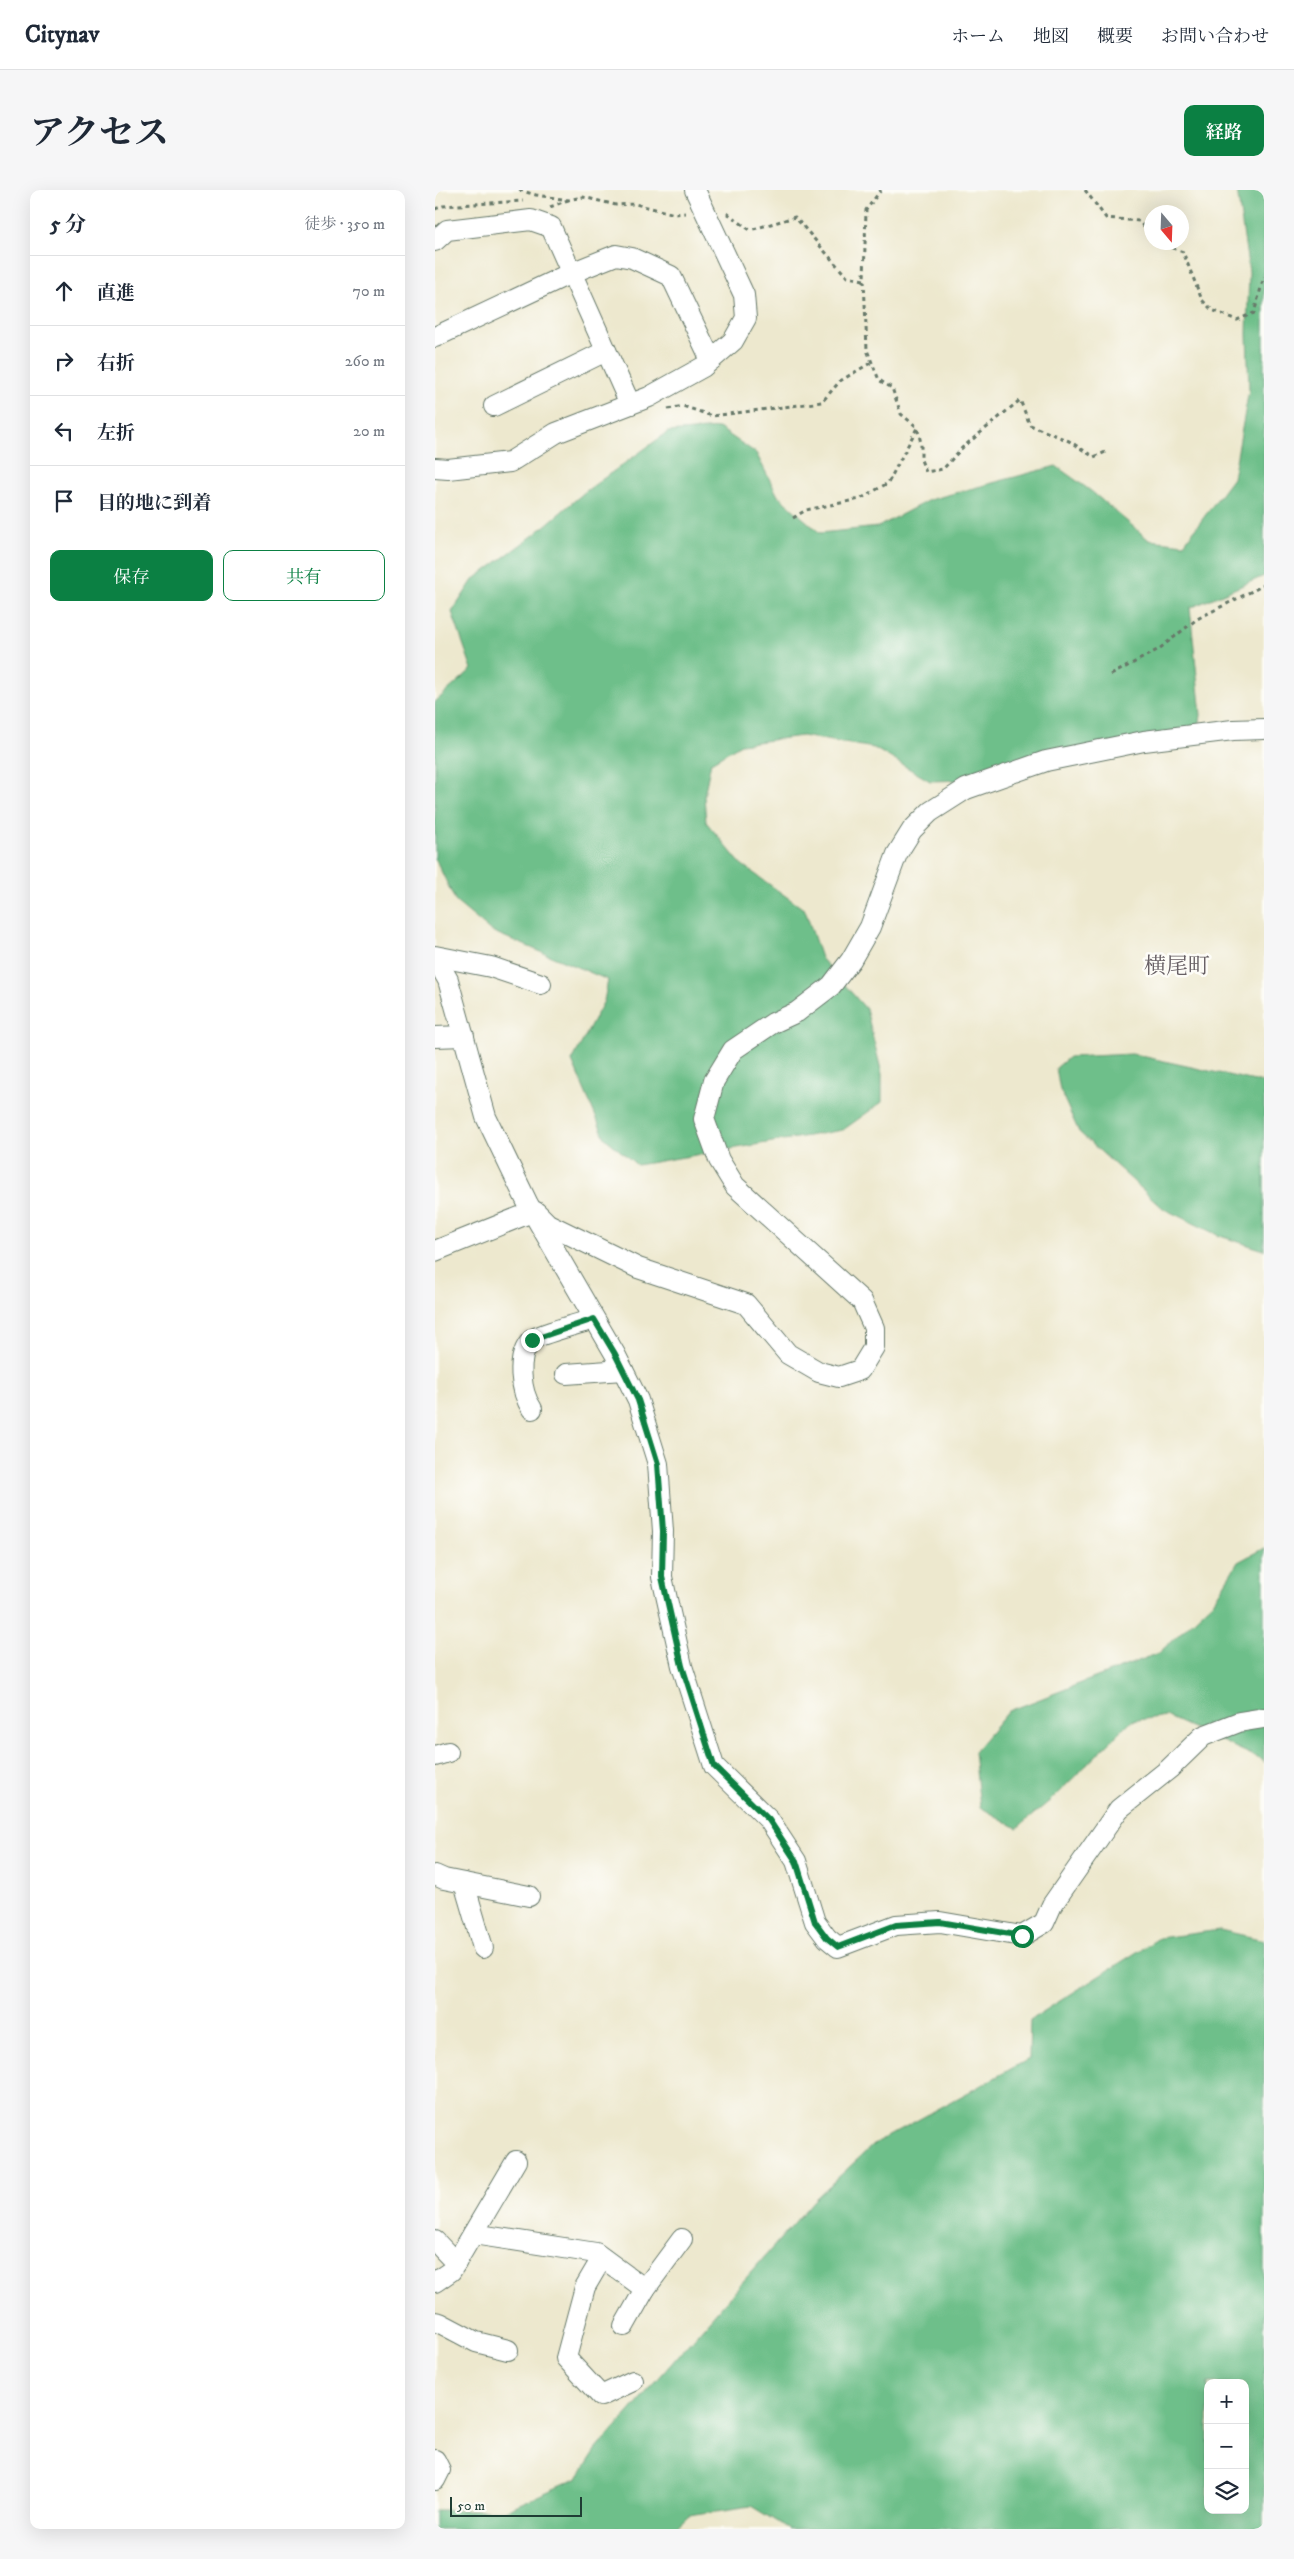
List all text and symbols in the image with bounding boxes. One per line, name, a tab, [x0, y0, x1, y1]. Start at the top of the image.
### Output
text: Citynav	[25, 20, 99, 50]
text: ホーム	[951, 26, 1005, 48]
text: 地図	[1033, 26, 1069, 48]
text: 概要	[1097, 26, 1133, 48]
text: お問い合わせ	[1161, 26, 1269, 48]
button: 経路	[1184, 105, 1264, 156]
text: アクセス	[30, 112, 169, 156]
north arrow	[1144, 205, 1189, 250]
text: 5 分	[50, 212, 86, 238]
text: 徒歩 · 350 m	[304, 214, 385, 234]
icon: ahead	[50, 277, 78, 305]
text: 70 m	[353, 281, 385, 301]
text: 直進	[97, 282, 135, 305]
icon: right	[50, 347, 78, 375]
text: 260 m	[345, 351, 385, 371]
text: 右折	[97, 352, 135, 375]
icon: left	[50, 417, 78, 445]
text: 20 m	[353, 421, 385, 441]
text: 左折	[97, 422, 135, 445]
icon: arrive	[50, 487, 78, 515]
text: 目的地に到着	[97, 492, 211, 515]
button: 保存	[50, 550, 213, 601]
button: 共有	[223, 550, 385, 601]
district label: 横尾町	[1144, 953, 1210, 980]
route end	[521, 1329, 544, 1352]
route start	[1011, 1925, 1034, 1948]
map controls	[1204, 2379, 1249, 2514]
button: +	[1204, 2379, 1249, 2424]
button: −	[1204, 2424, 1249, 2469]
button: layers	[1204, 2469, 1249, 2514]
scale bar	[450, 2494, 583, 2517]
text: 50 m	[457, 2497, 485, 2515]

